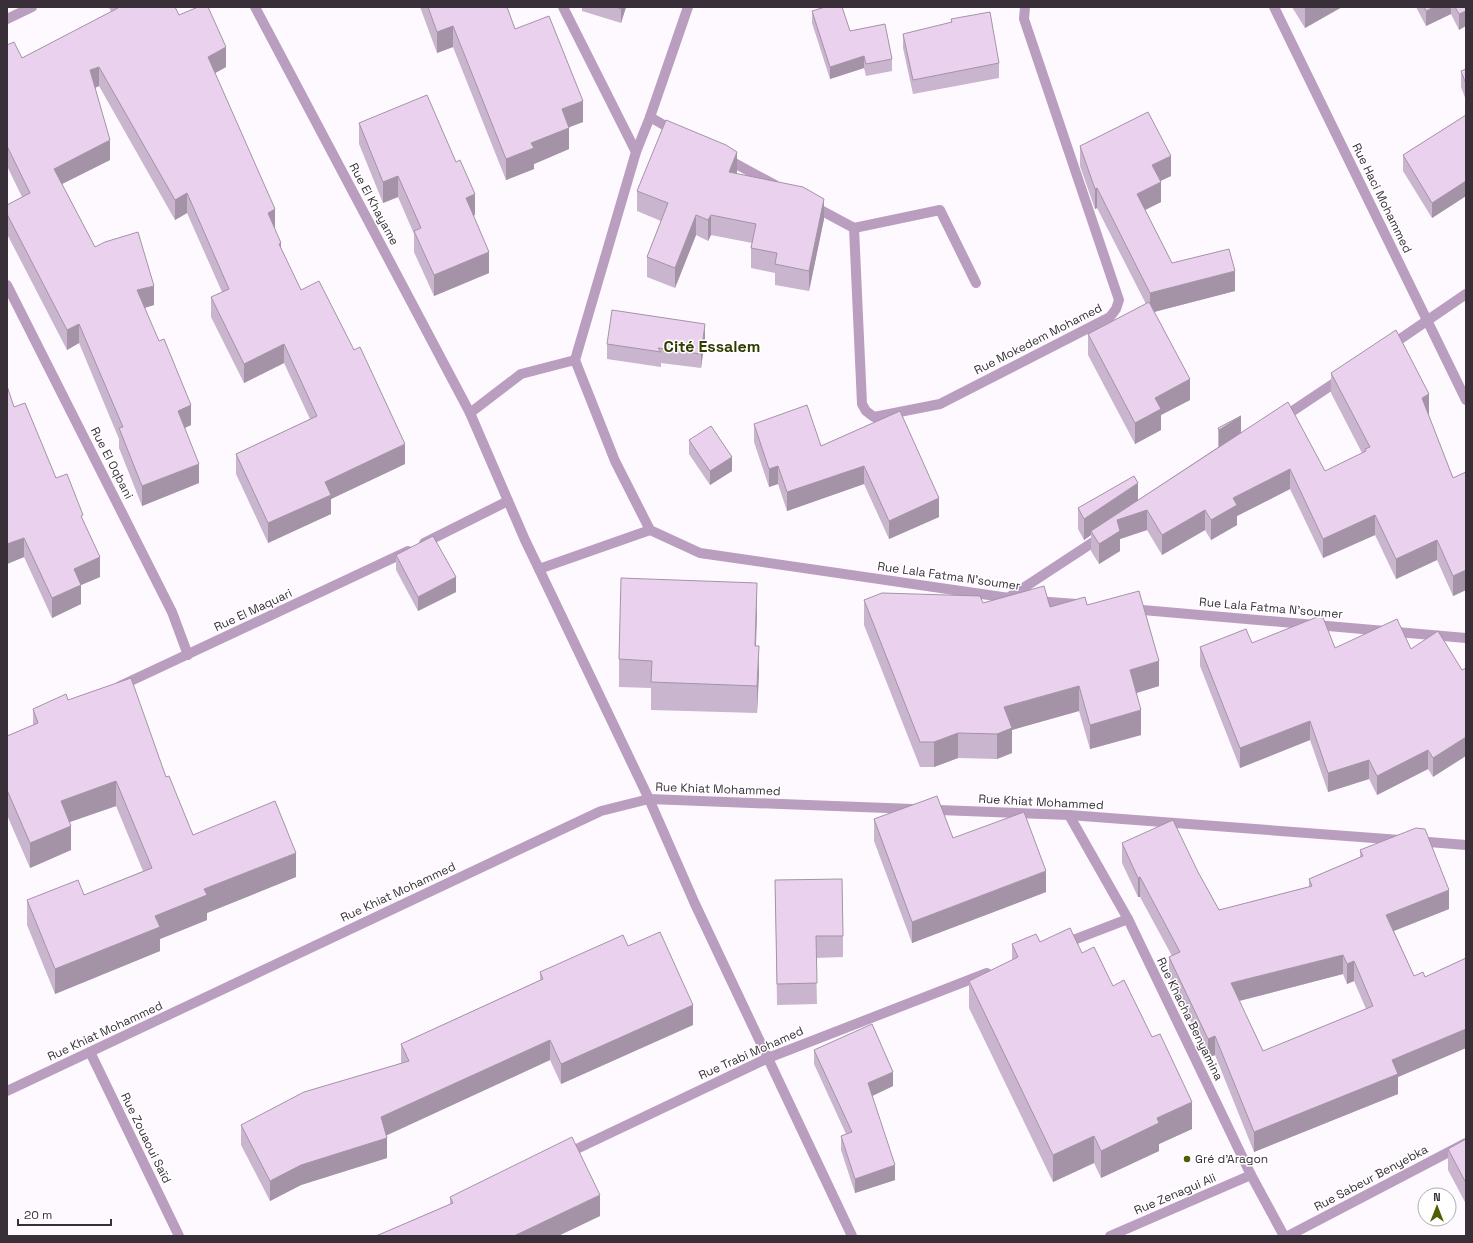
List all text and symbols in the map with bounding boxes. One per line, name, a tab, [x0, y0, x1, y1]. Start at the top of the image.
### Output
street label: Rue Haci Mohammed	[1348, 140, 1416, 256]
street label: Rue El Khayame	[346, 160, 402, 248]
street label: Rue Mokedem Mohamed	[971, 300, 1105, 378]
district label: Cité Essalem	[664, 336, 760, 357]
street label: Rue El Oqbani	[87, 424, 137, 502]
street label: Rue Lala Fatma N'soumer	[876, 558, 1022, 594]
street label: Rue El Maquari	[211, 585, 295, 635]
street label: Rue Lala Fatma N'soumer	[1198, 594, 1344, 622]
street label: Rue Khiat Mohammed	[655, 779, 781, 799]
street label: Rue Khiat Mohammed	[978, 791, 1104, 813]
street label: Rue Khiat Mohammed	[338, 858, 458, 926]
street label: Rue Khacha Benyamina	[1153, 955, 1227, 1083]
street label: Rue Khiat Mohammed	[45, 997, 165, 1065]
street label: Rue Trabi Mohamed	[696, 1023, 806, 1083]
street label: Rue Zouaoui Saïd	[117, 1090, 175, 1186]
street label: Rue Sabeur Benyebka	[1311, 1141, 1431, 1215]
place label: Gré d'Aragon	[1195, 1151, 1268, 1167]
marker: Gré d'Aragon	[1182, 1154, 1192, 1164]
street label: Rue Zenagui Ali	[1132, 1170, 1218, 1218]
north arrow	[1417, 1187, 1457, 1227]
text: N	[1433, 1190, 1441, 1204]
scale bar	[18, 1201, 111, 1227]
text: 20 m	[24, 1207, 52, 1223]

